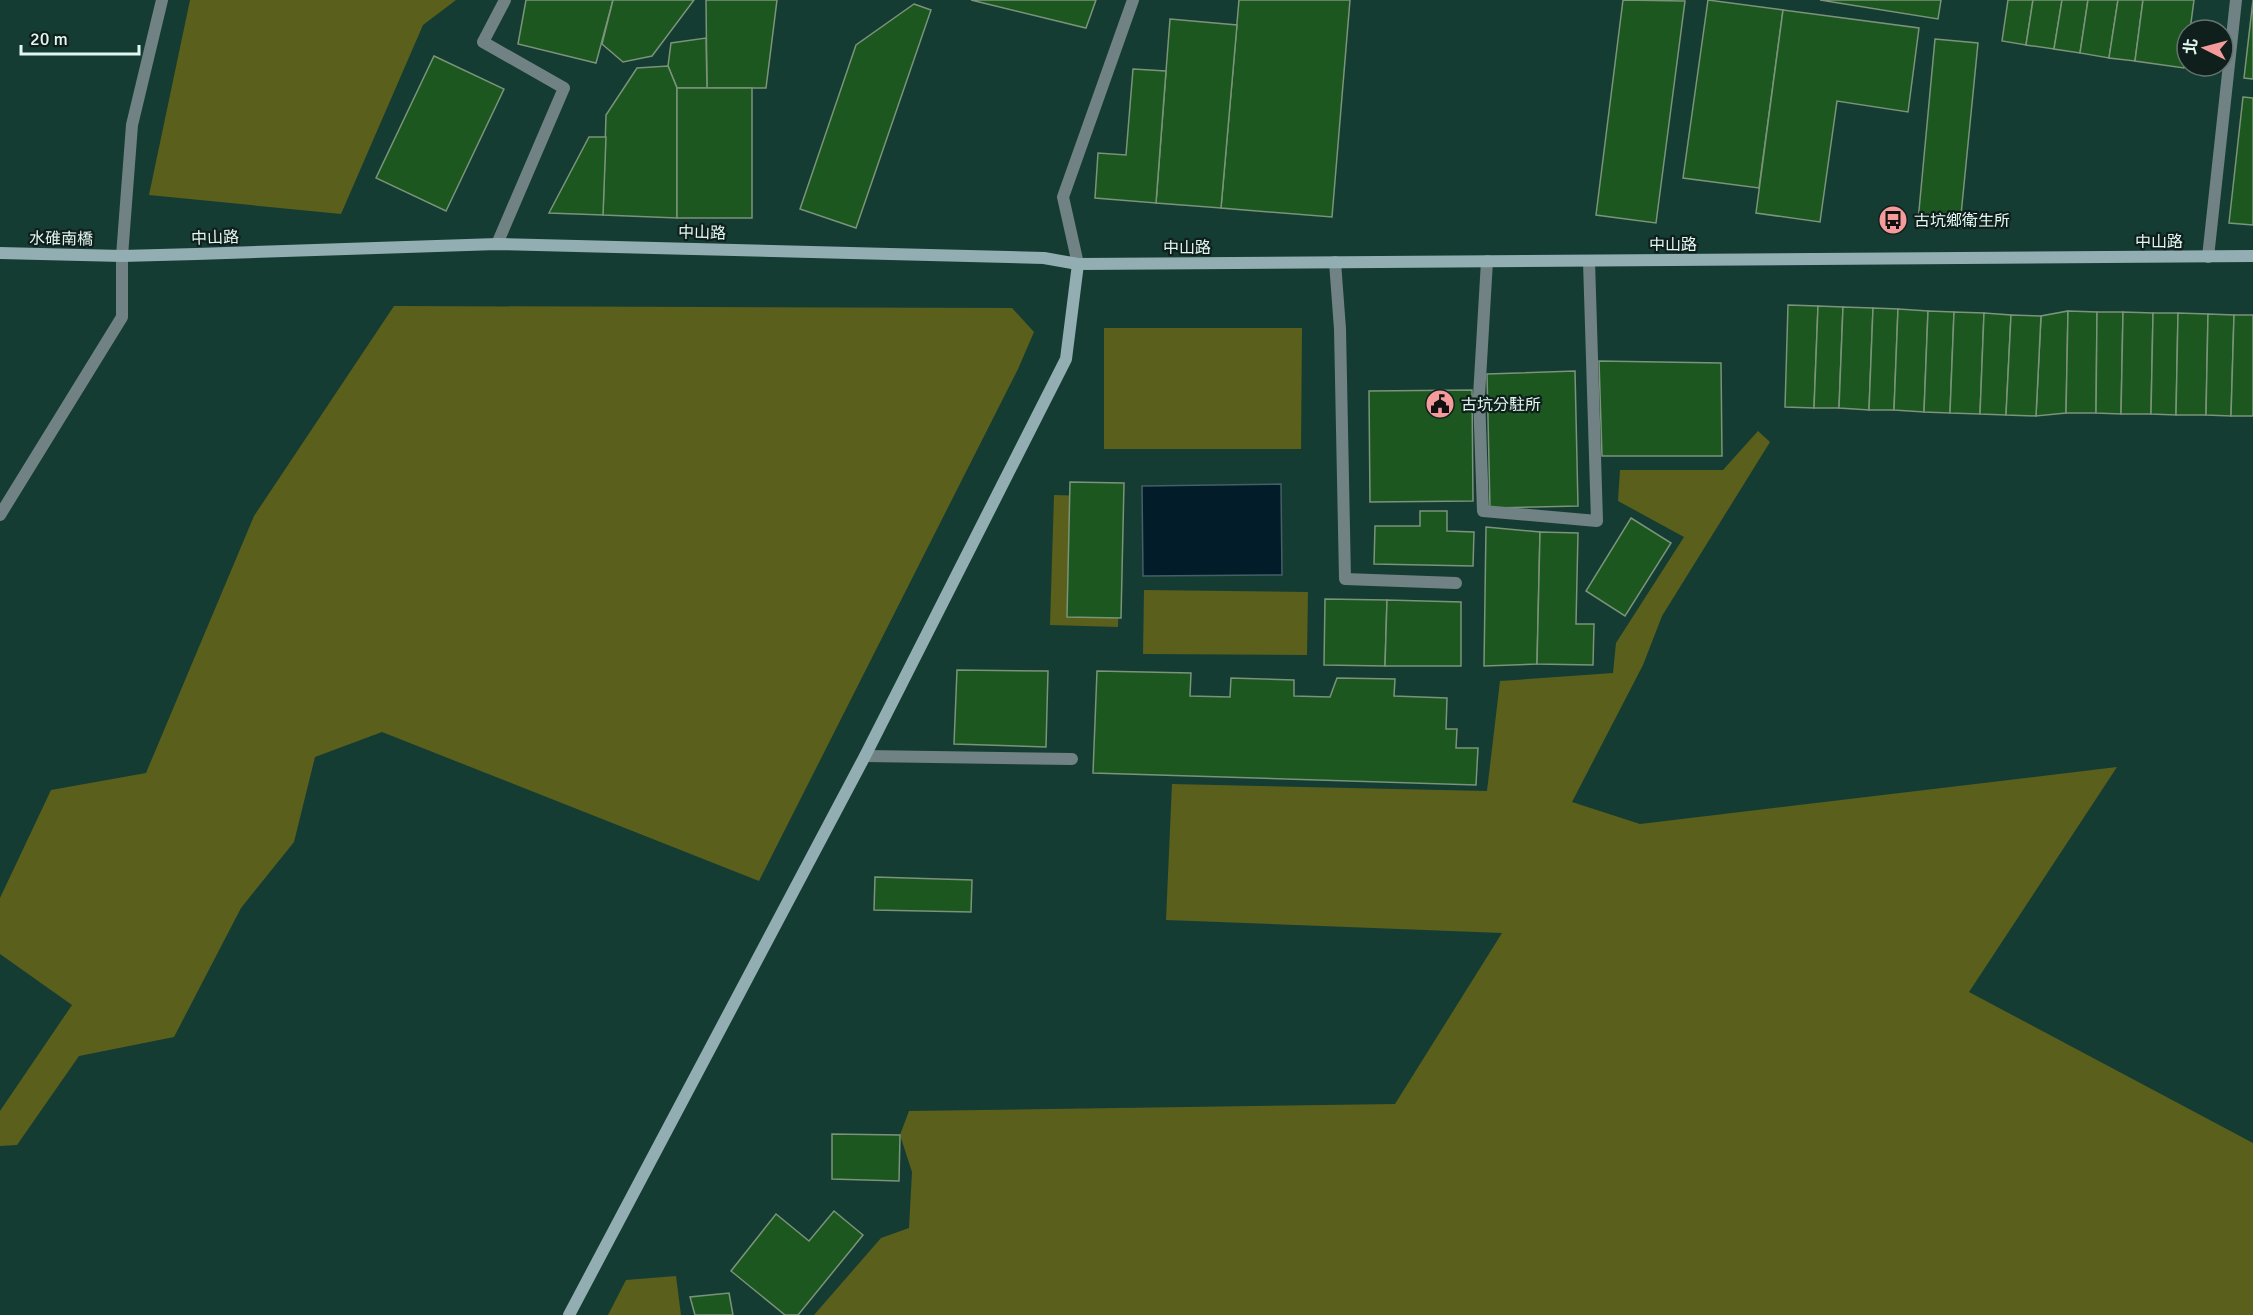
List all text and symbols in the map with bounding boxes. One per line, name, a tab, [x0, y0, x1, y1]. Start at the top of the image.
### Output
scale bar	[21, 18, 140, 56]
north arrow	[2175, 18, 2235, 78]
text: 20 m	[30, 28, 68, 50]
text: 北	[2180, 38, 2202, 56]
bus stop icon: 古坑鄉衛生所	[1877, 204, 1909, 236]
place label: 古坑鄉衛生所	[1914, 211, 2010, 231]
street label: 中山路	[678, 223, 726, 243]
street label: 中山路	[191, 227, 239, 249]
street label: 水碓南橋	[29, 228, 93, 250]
street label: 中山路	[2135, 232, 2183, 252]
street label: 中山路	[1649, 235, 1697, 255]
street label: 中山路	[1163, 238, 1211, 258]
public building icon: 古坑分駐所	[1424, 388, 1456, 420]
place label: 古坑分駐所	[1461, 395, 1541, 415]

